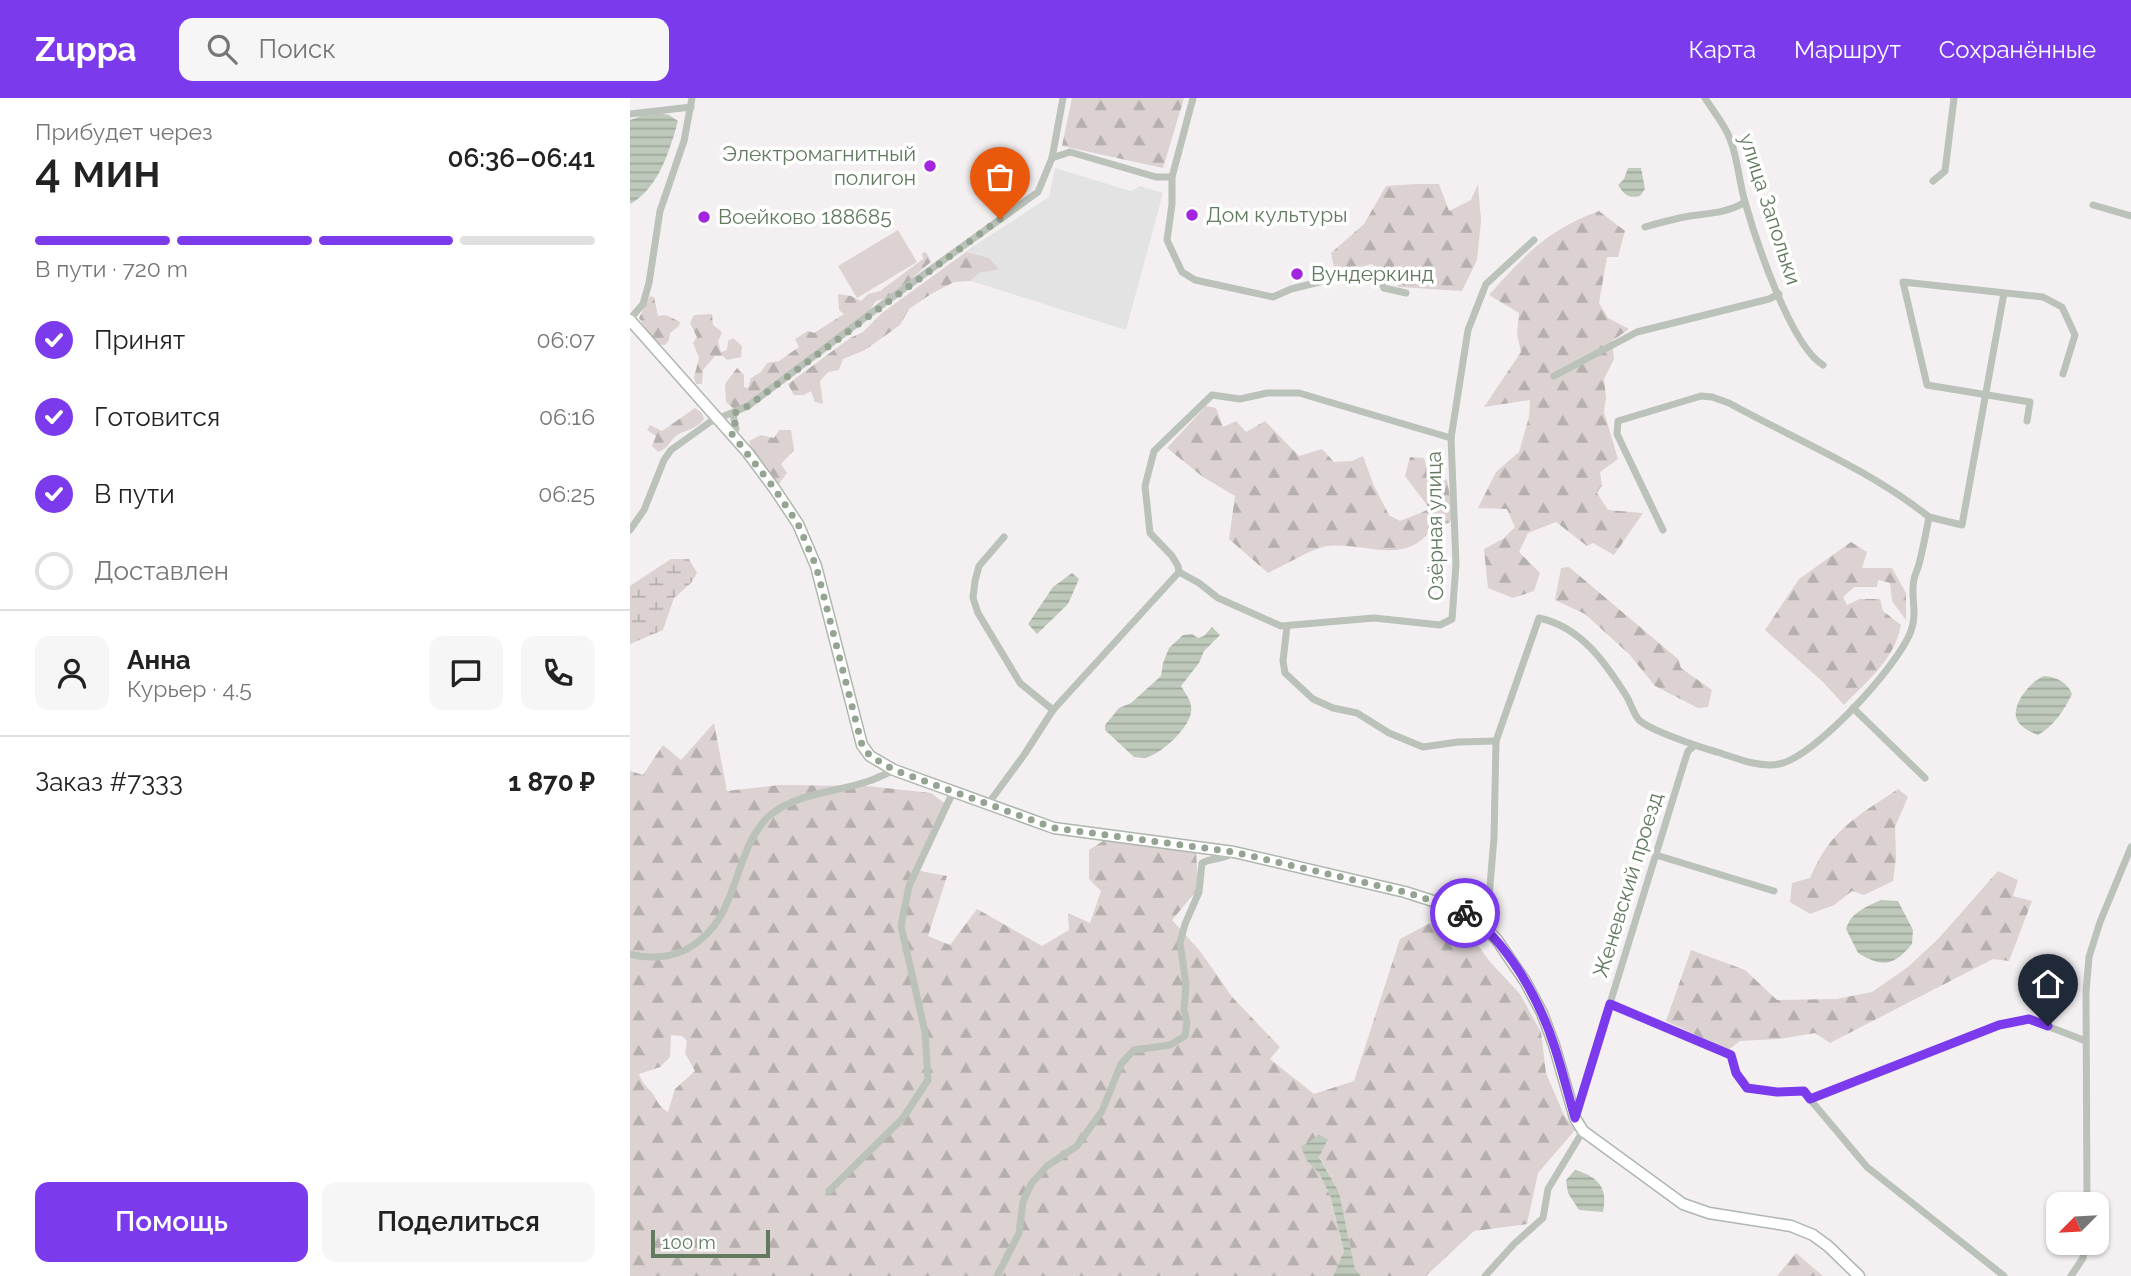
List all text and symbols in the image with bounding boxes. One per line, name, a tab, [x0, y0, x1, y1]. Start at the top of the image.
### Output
search box	[179, 18, 669, 81]
text: Zuppa	[35, 30, 137, 69]
icon: search	[203, 30, 241, 68]
text: Поиск	[259, 34, 336, 64]
text: Карта	[1688, 35, 1756, 64]
text: Маршрут	[1794, 35, 1901, 64]
text: Сохранённые	[1939, 35, 2096, 64]
text: Прибудет через	[35, 118, 213, 145]
street label: улица Запольки	[1734, 130, 1807, 288]
place label: Электромагнитный полигон	[722, 141, 916, 190]
text: 06:36–06:41	[448, 143, 595, 173]
text: 4 мин	[35, 144, 161, 198]
pin	[970, 147, 1030, 219]
marker: Электромагнитный полигон	[922, 158, 938, 174]
icon: bag	[981, 158, 1019, 196]
place label: Дом культуры	[1206, 202, 1347, 227]
place label: Воейково 188685	[718, 204, 892, 229]
marker: Дом культуры	[1184, 207, 1200, 223]
marker: Воейково 188685	[696, 209, 712, 225]
text: В пути · 720 m	[35, 255, 188, 282]
place label: Вундеркинд	[1311, 261, 1434, 286]
marker: Вундеркинд	[1289, 266, 1305, 282]
icon: check	[35, 321, 73, 359]
text: Принят	[94, 325, 185, 355]
text: 06:07	[537, 326, 595, 353]
icon: check	[35, 398, 73, 436]
text: Готовится	[94, 402, 220, 432]
text: 06:16	[539, 403, 595, 430]
street label: Озёрная улица	[1421, 451, 1448, 601]
icon: check	[35, 475, 73, 513]
text: В пути	[94, 479, 175, 509]
text: 06:25	[538, 480, 595, 507]
text: Доставлен	[94, 556, 229, 586]
button: person	[35, 636, 109, 710]
button: chat	[429, 636, 503, 710]
button: phone	[521, 636, 595, 710]
text: Анна	[127, 645, 191, 675]
text: Курьер · 4.5	[127, 675, 252, 702]
text: Заказ #7333	[35, 767, 183, 797]
text: 1 870 ₽	[508, 767, 595, 797]
street label: Женевский проезд	[1587, 789, 1668, 981]
courier	[1430, 878, 1500, 948]
icon: bike	[1446, 894, 1484, 932]
pin	[2018, 954, 2078, 1026]
icon: home	[2029, 965, 2067, 1003]
button: Помощь	[35, 1182, 308, 1262]
button: Поделиться	[322, 1182, 595, 1262]
north arrow	[2046, 1192, 2109, 1255]
map controls	[2046, 1192, 2109, 1255]
scale bar	[651, 1227, 770, 1259]
text: 100 m	[662, 1231, 716, 1253]

